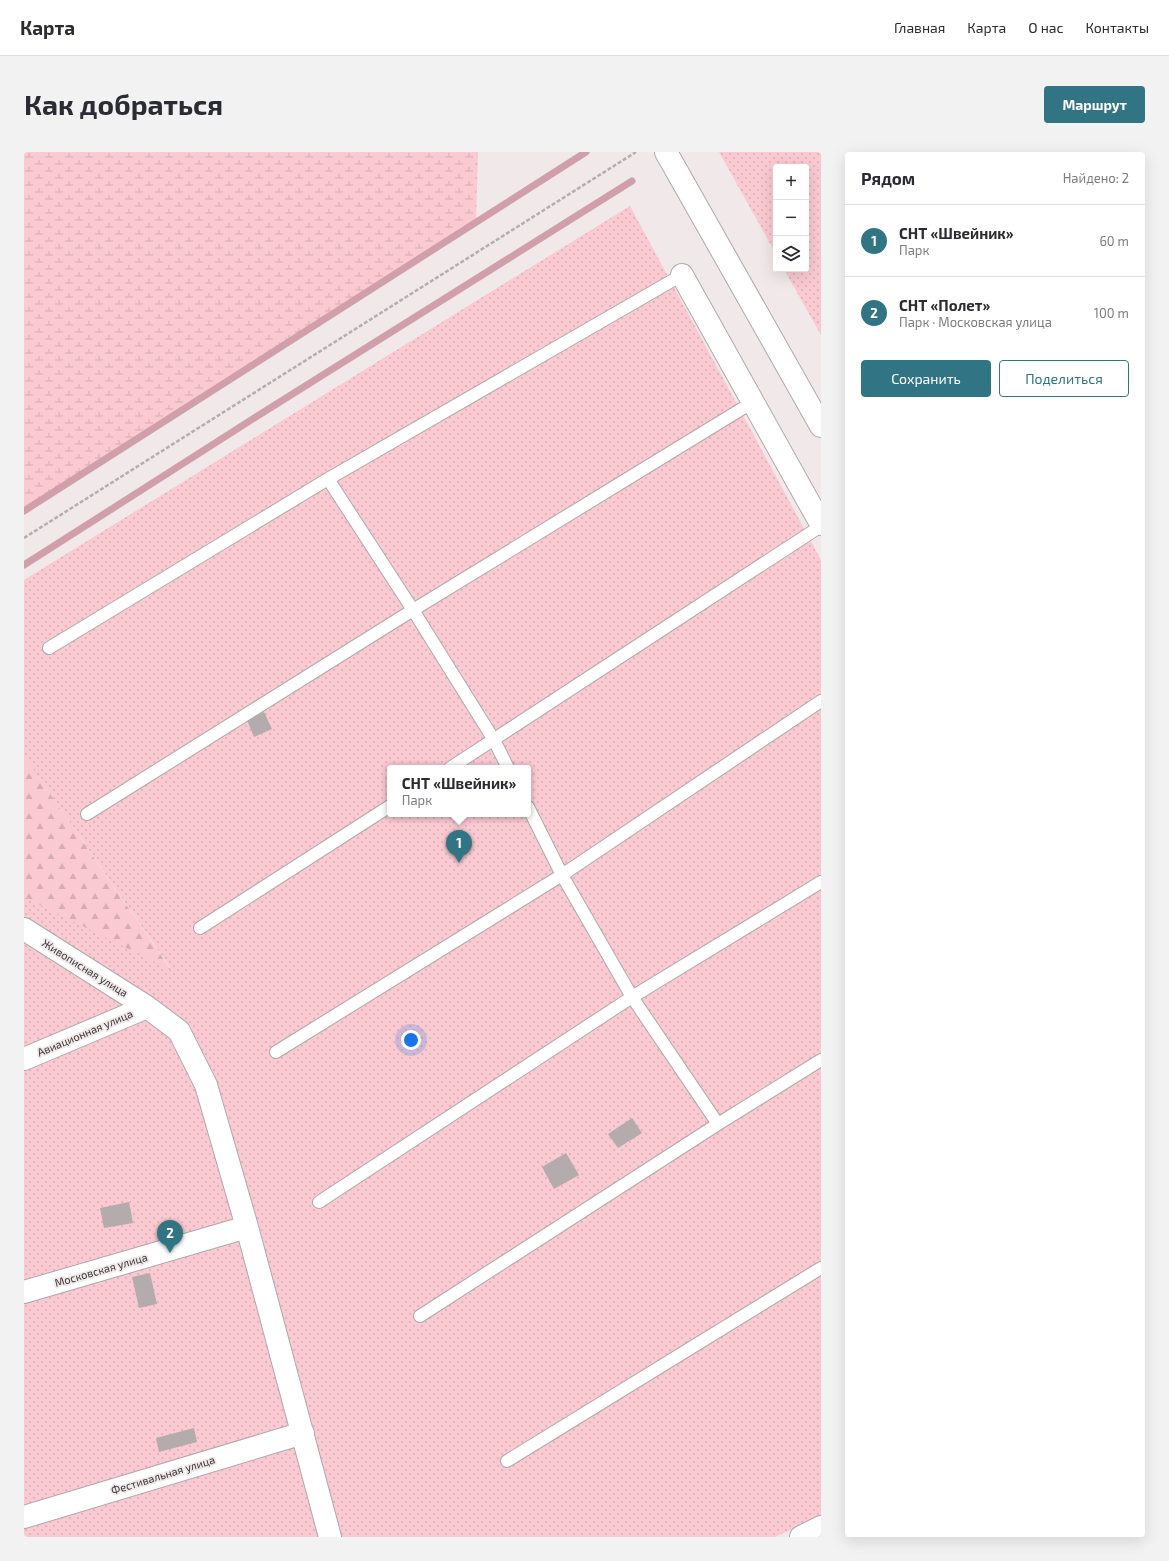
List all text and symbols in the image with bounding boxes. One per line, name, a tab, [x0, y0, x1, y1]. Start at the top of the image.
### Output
text: Карта	[20, 16, 75, 39]
text: Главная	[894, 19, 945, 36]
text: Карта	[967, 19, 1006, 36]
text: О нас	[1028, 19, 1064, 36]
text: Контакты	[1086, 19, 1149, 36]
button: Маршрут	[1044, 86, 1145, 123]
text: Как добраться	[24, 87, 223, 121]
map controls	[773, 164, 809, 272]
button: +	[773, 164, 809, 200]
text: Рядом	[861, 168, 915, 188]
text: Найдено: 2	[1063, 170, 1129, 186]
button: −	[773, 200, 809, 236]
text: СНТ «Швейник»	[899, 224, 1014, 242]
text: 1	[871, 233, 877, 249]
text: 60 m	[1099, 233, 1129, 249]
button: layers	[773, 236, 809, 272]
text: Парк	[899, 242, 929, 258]
text: СНТ «Полет»	[899, 296, 990, 314]
text: 2	[870, 305, 878, 321]
text: 100 m	[1094, 305, 1129, 321]
text: Парк · Московская улица	[899, 314, 1052, 330]
button: Сохранить	[861, 360, 991, 397]
button: Поделиться	[999, 360, 1129, 397]
popup	[387, 765, 531, 817]
text: СНТ «Швейник»	[402, 774, 516, 792]
text: Парк	[402, 792, 432, 808]
pin: 1	[446, 830, 472, 863]
street label: Живописная улица	[39, 936, 131, 1000]
street label: Авиационная улица	[35, 1006, 135, 1060]
your location	[401, 1030, 421, 1050]
pin: 2	[157, 1220, 183, 1253]
street label: Московская улица	[53, 1250, 149, 1290]
street label: Фестивальная улица	[109, 1453, 217, 1497]

